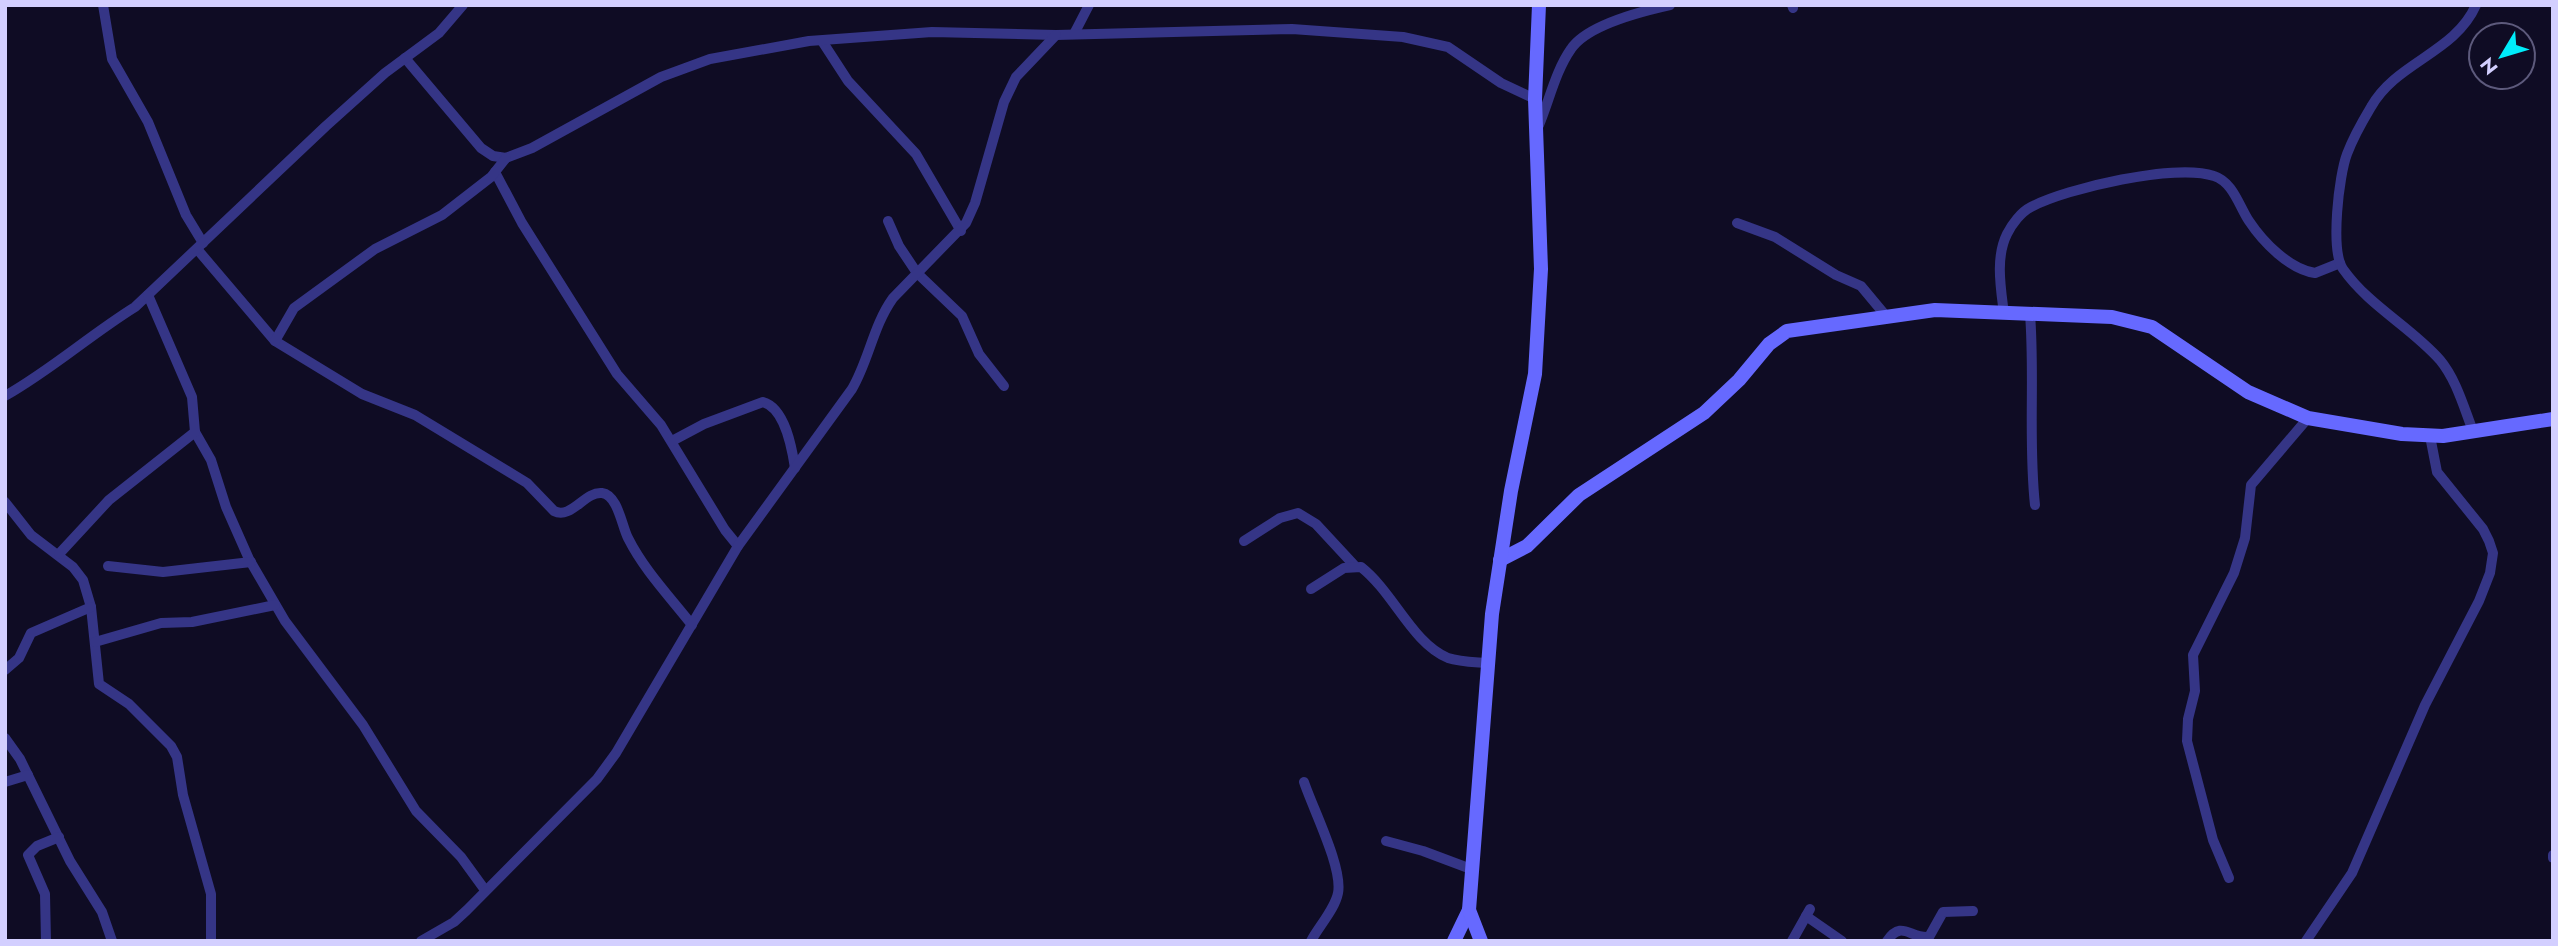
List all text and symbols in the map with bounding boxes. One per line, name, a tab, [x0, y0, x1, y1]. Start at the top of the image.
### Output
north arrow	[2467, 21, 2537, 91]
text: N	[2474, 52, 2504, 80]

